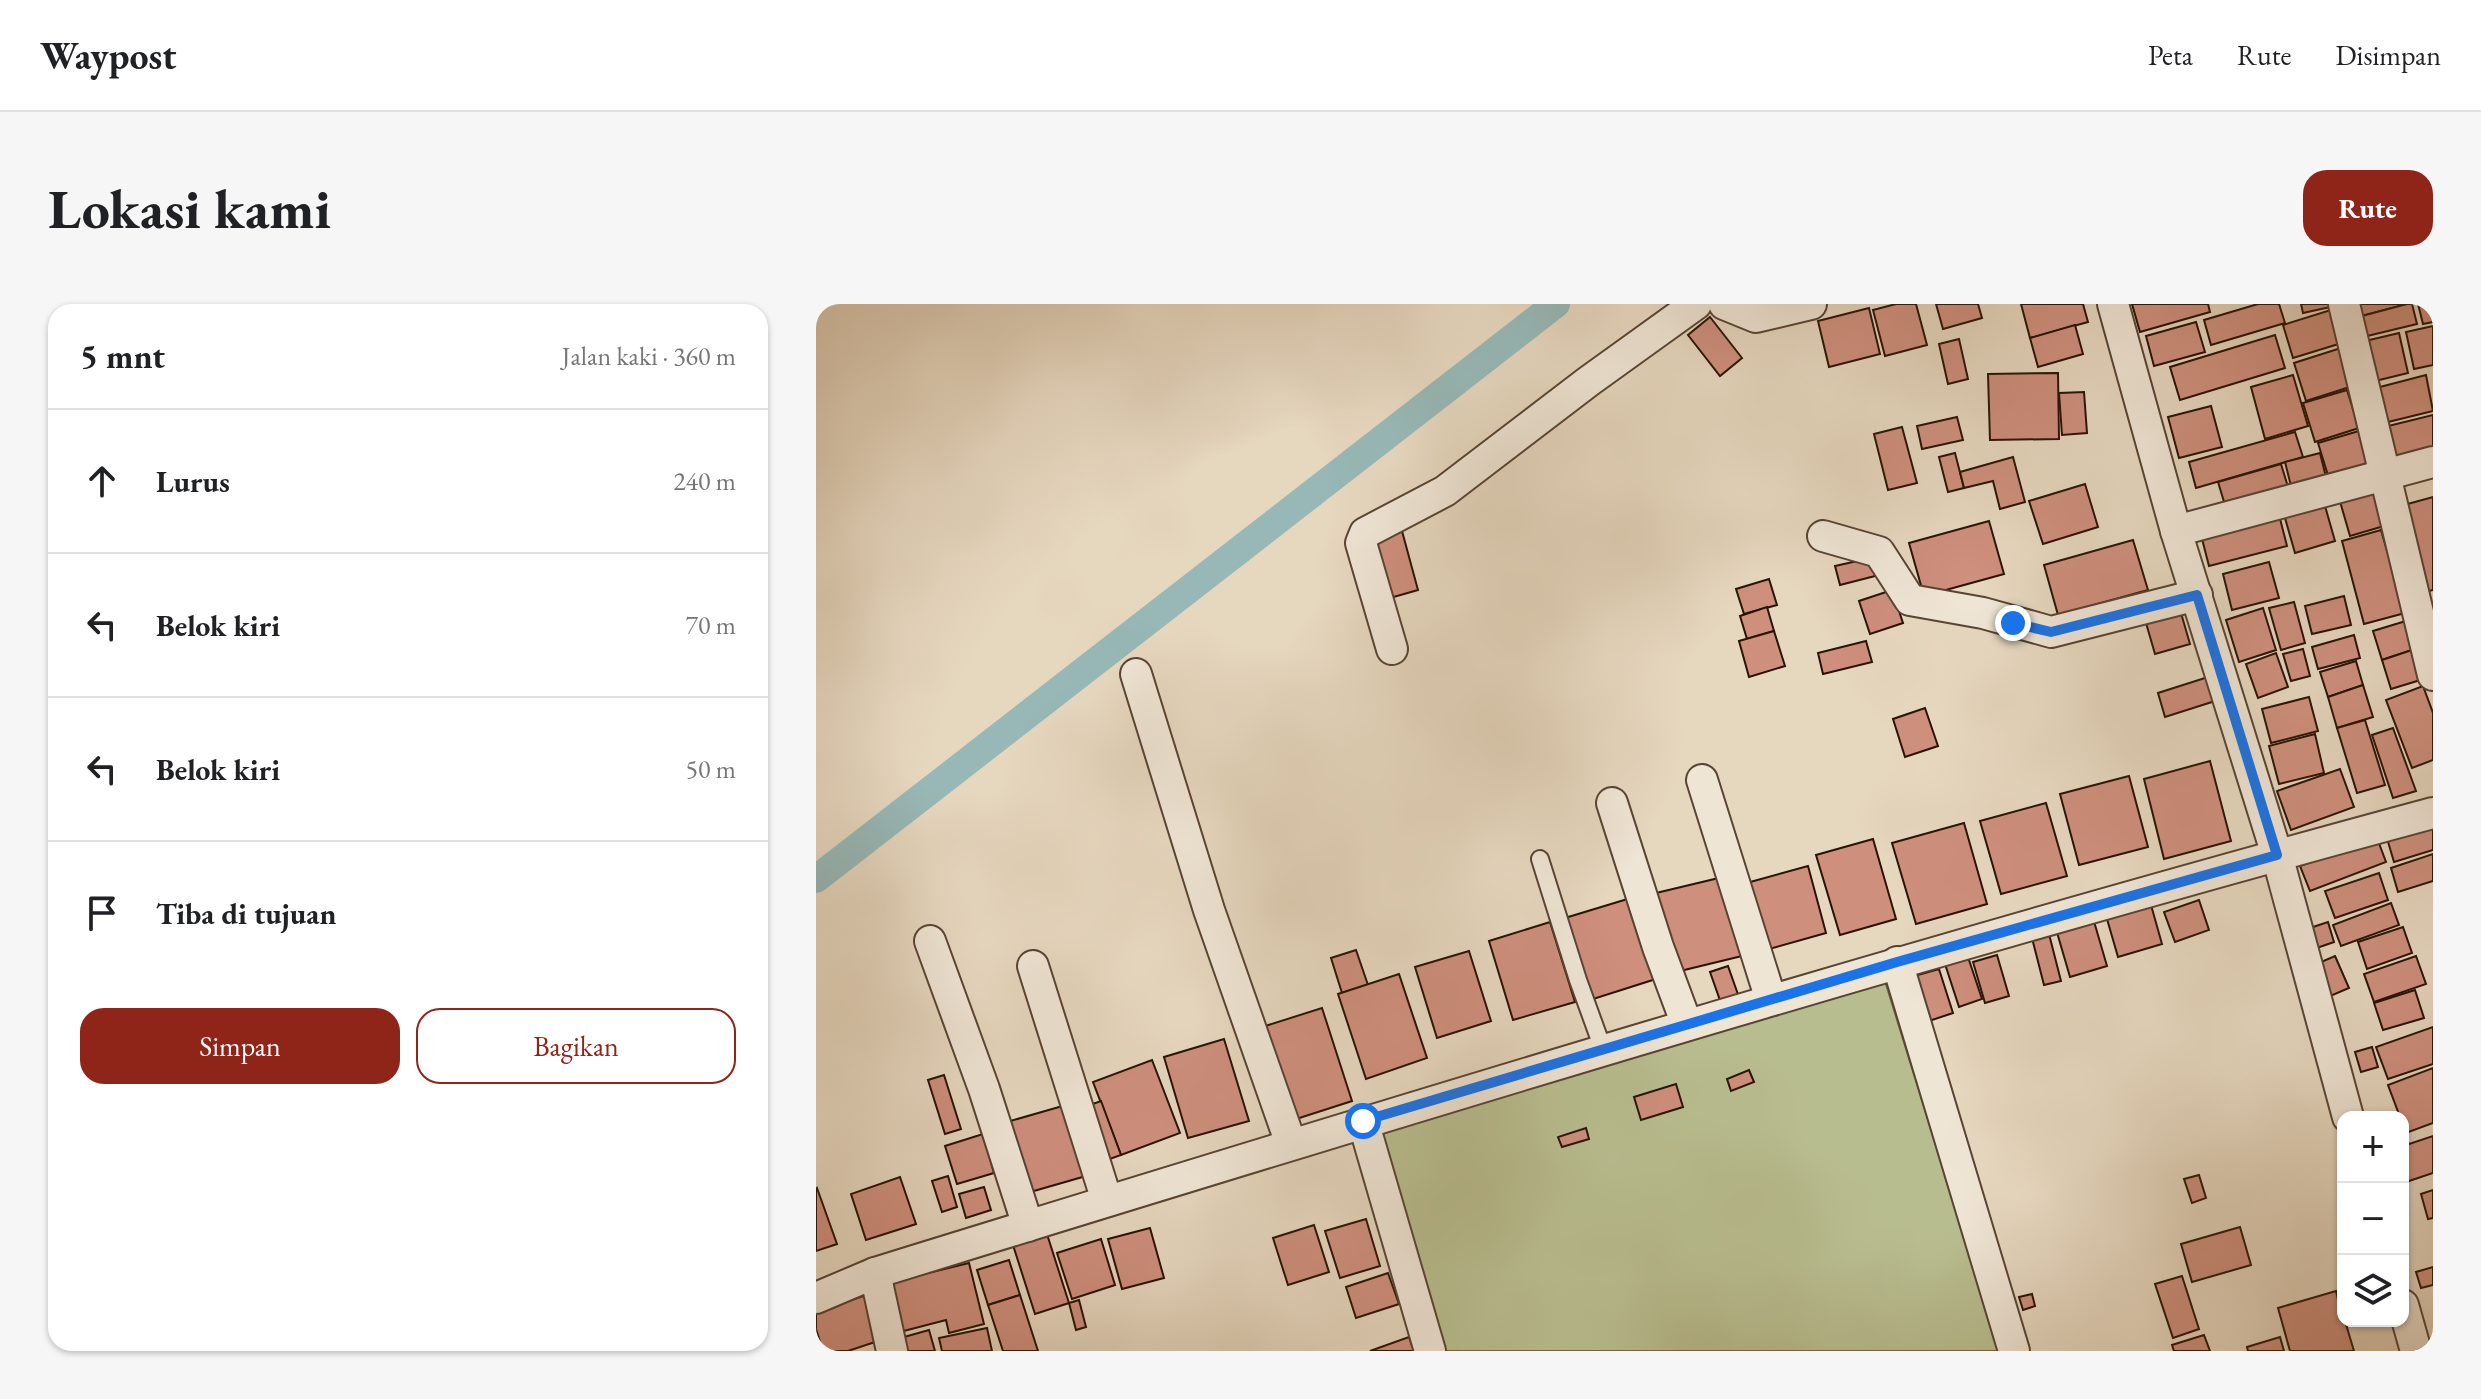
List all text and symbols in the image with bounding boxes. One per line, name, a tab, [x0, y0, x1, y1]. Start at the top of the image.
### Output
text: Waypost	[40, 31, 177, 80]
text: Peta	[2148, 37, 2193, 73]
text: Rute	[2237, 37, 2291, 73]
text: Disimpan	[2335, 37, 2441, 73]
button: Rute	[2303, 170, 2433, 246]
text: Lokasi kami	[48, 172, 331, 245]
text: 5 mnt	[80, 334, 165, 378]
text: Jalan kaki · 360 m	[562, 339, 736, 373]
icon: ahead	[80, 459, 124, 503]
text: Lurus	[156, 462, 230, 501]
text: 240 m	[673, 464, 736, 498]
icon: left	[80, 603, 124, 647]
route end	[1995, 605, 2031, 641]
text: Belok kiri	[156, 606, 280, 645]
text: 70 m	[686, 608, 736, 642]
icon: left	[80, 747, 124, 791]
text: Belok kiri	[156, 750, 280, 789]
text: 50 m	[686, 752, 736, 786]
icon: arrive	[80, 891, 124, 935]
text: Tiba di tujuan	[156, 894, 336, 933]
button: Simpan	[80, 1008, 400, 1084]
button: Bagikan	[416, 1008, 736, 1084]
route start	[1345, 1103, 1381, 1139]
map controls	[2337, 1111, 2409, 1327]
button: +	[2337, 1111, 2409, 1183]
button: −	[2337, 1183, 2409, 1255]
button: layers	[2337, 1255, 2409, 1327]

